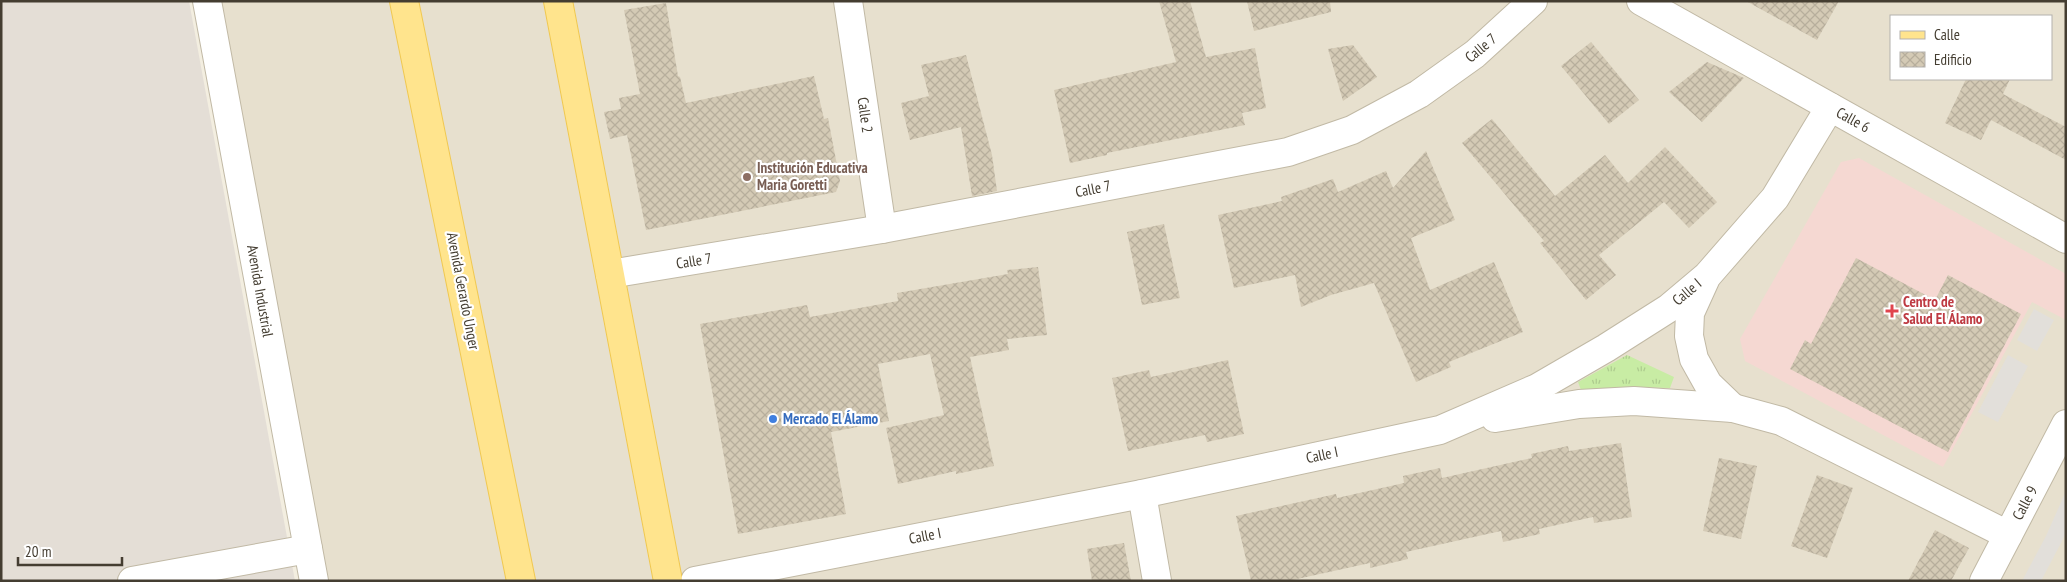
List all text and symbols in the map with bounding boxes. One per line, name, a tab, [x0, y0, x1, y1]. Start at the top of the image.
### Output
legend	[1890, 15, 2052, 80]
text: Calle	[1934, 25, 1960, 44]
street label: Calle 7	[1461, 29, 1500, 66]
text: Edificio	[1934, 50, 1972, 69]
street label: Calle 2	[854, 96, 877, 134]
street label: Calle 6	[1833, 103, 1874, 137]
place label: Institución Educativa Maria Goretti	[757, 158, 868, 194]
marker: Institución Educativa Maria Goretti	[741, 171, 753, 183]
street label: Calle 7	[1074, 176, 1112, 201]
street label: Avenida Gerardo Unger	[443, 231, 484, 352]
street label: Avenida Industrial	[243, 243, 278, 339]
street label: Calle 7	[675, 248, 713, 273]
street label: Calle I	[1668, 274, 1705, 309]
place label: Centro de Salud El Álamo	[1903, 292, 1983, 328]
marker: Centro de Salud El Álamo	[1885, 304, 1899, 318]
place label: Mercado El Álamo	[783, 409, 879, 428]
marker: Mercado El Álamo	[767, 413, 779, 425]
street label: Calle I	[1304, 442, 1340, 467]
street label: Calle 9	[2008, 483, 2041, 523]
street label: Calle I	[907, 523, 943, 548]
scale bar	[18, 534, 121, 566]
text: 20 m	[25, 542, 51, 561]

